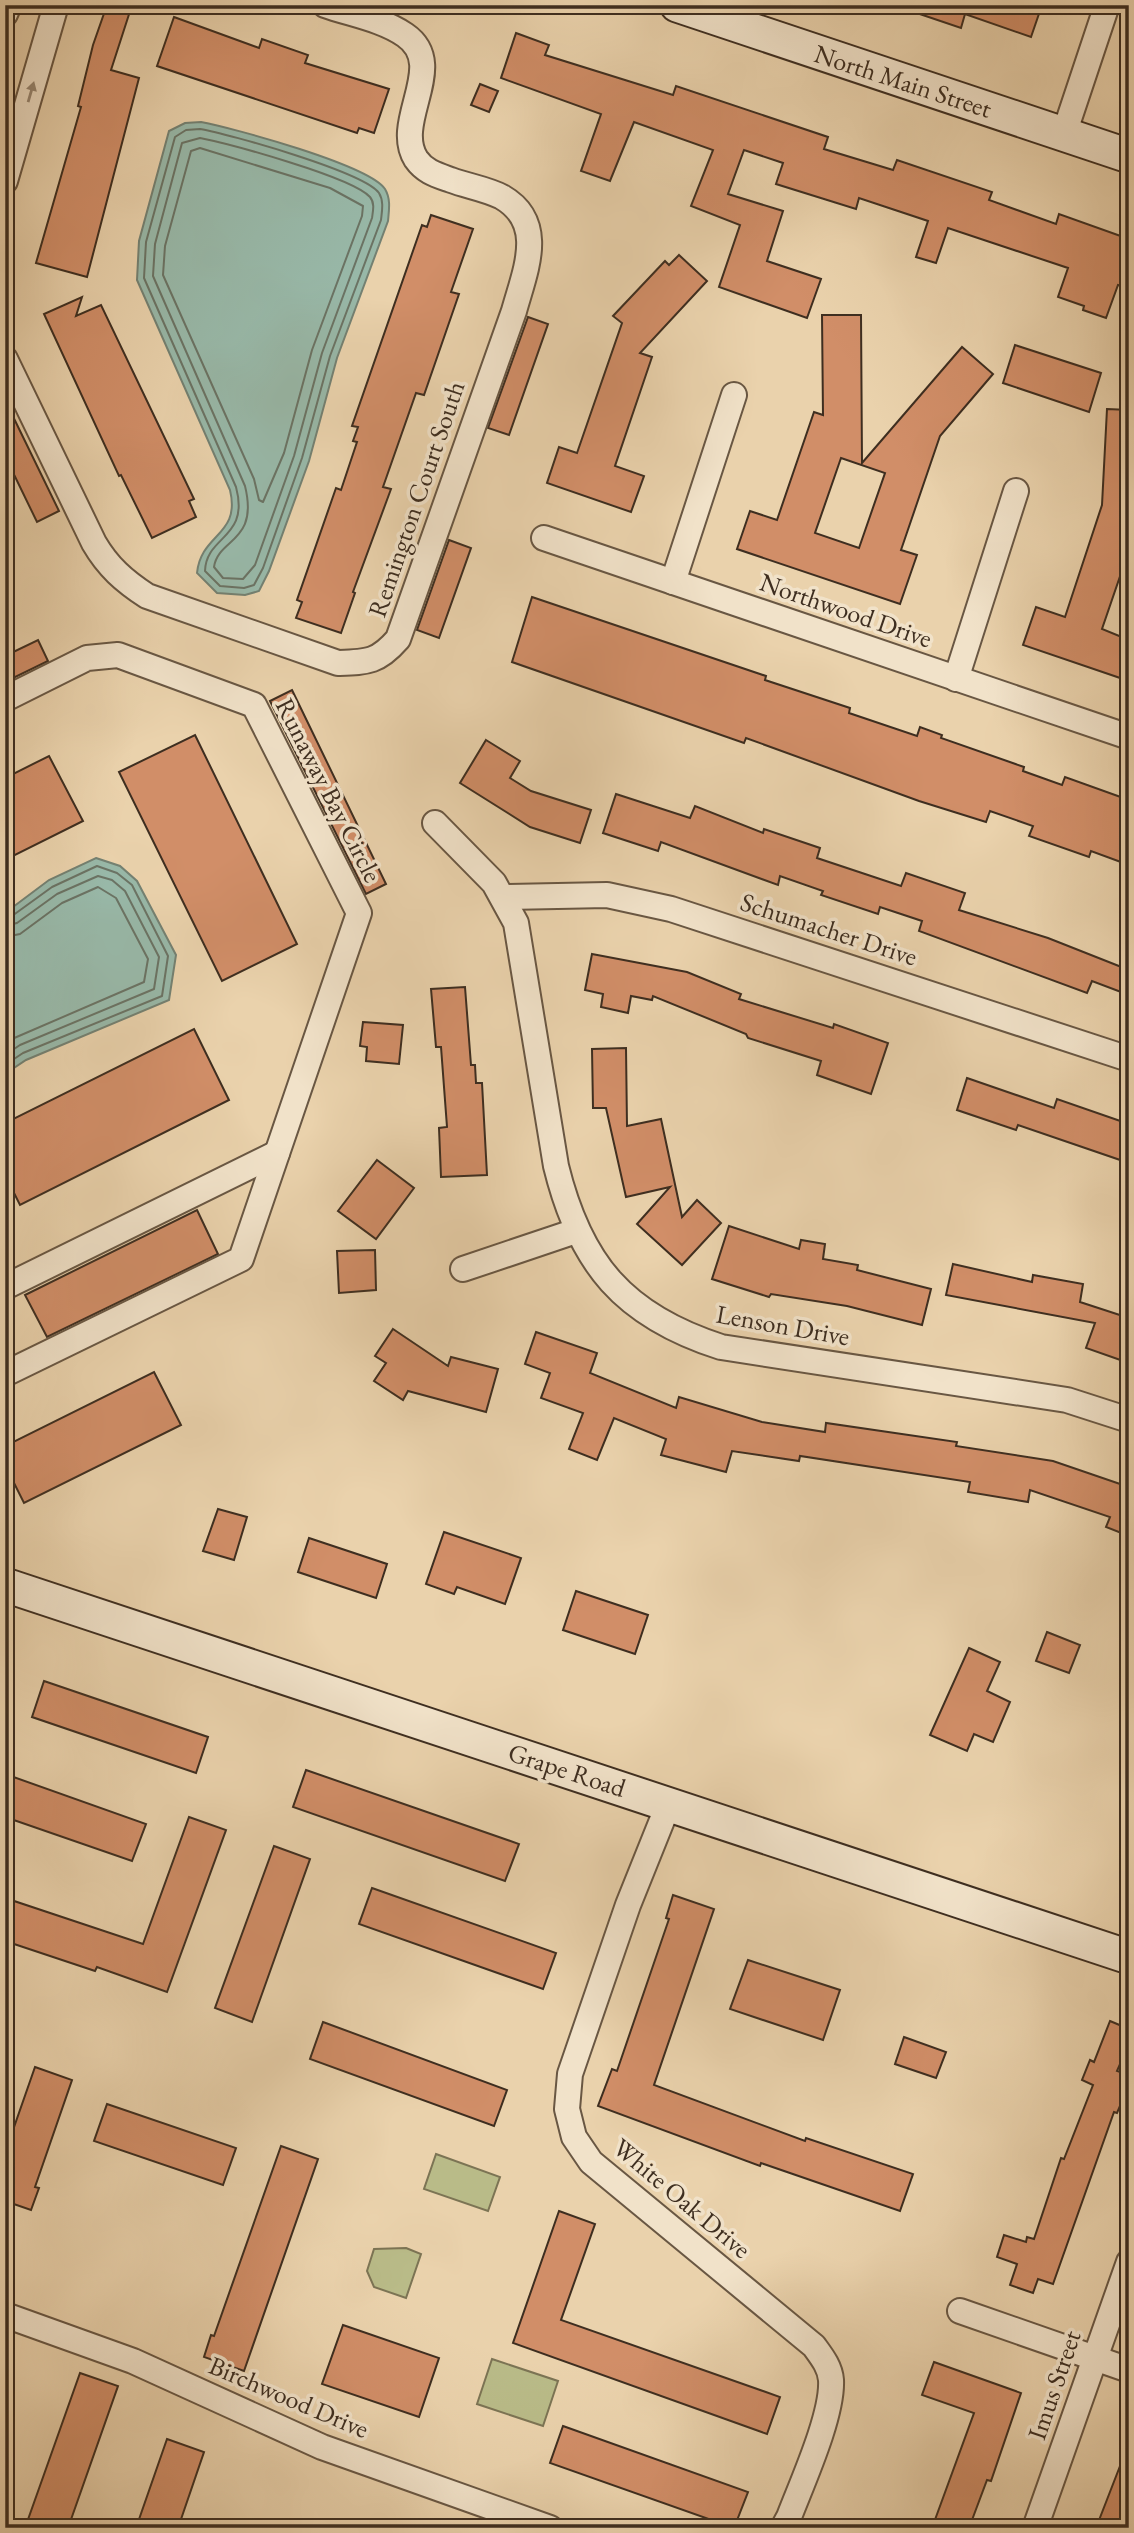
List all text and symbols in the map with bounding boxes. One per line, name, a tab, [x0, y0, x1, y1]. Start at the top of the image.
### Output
street label: North Main Street	[810, 36, 996, 126]
one-way arrow	[26, 81, 36, 102]
street label: Remington Court South	[360, 376, 472, 622]
street label: Northwood Drive	[755, 565, 937, 655]
street label: Runaway Bay Circle	[268, 692, 390, 888]
street label: Schumacher Drive	[736, 884, 922, 974]
street label: Lenson Drive	[714, 1297, 852, 1353]
street label: Grape Road	[504, 1735, 631, 1805]
street label: White Oak Drive	[606, 2130, 758, 2266]
street label: Imus Street	[1019, 2326, 1089, 2444]
street label: Birchwood Drive	[204, 2348, 374, 2446]

